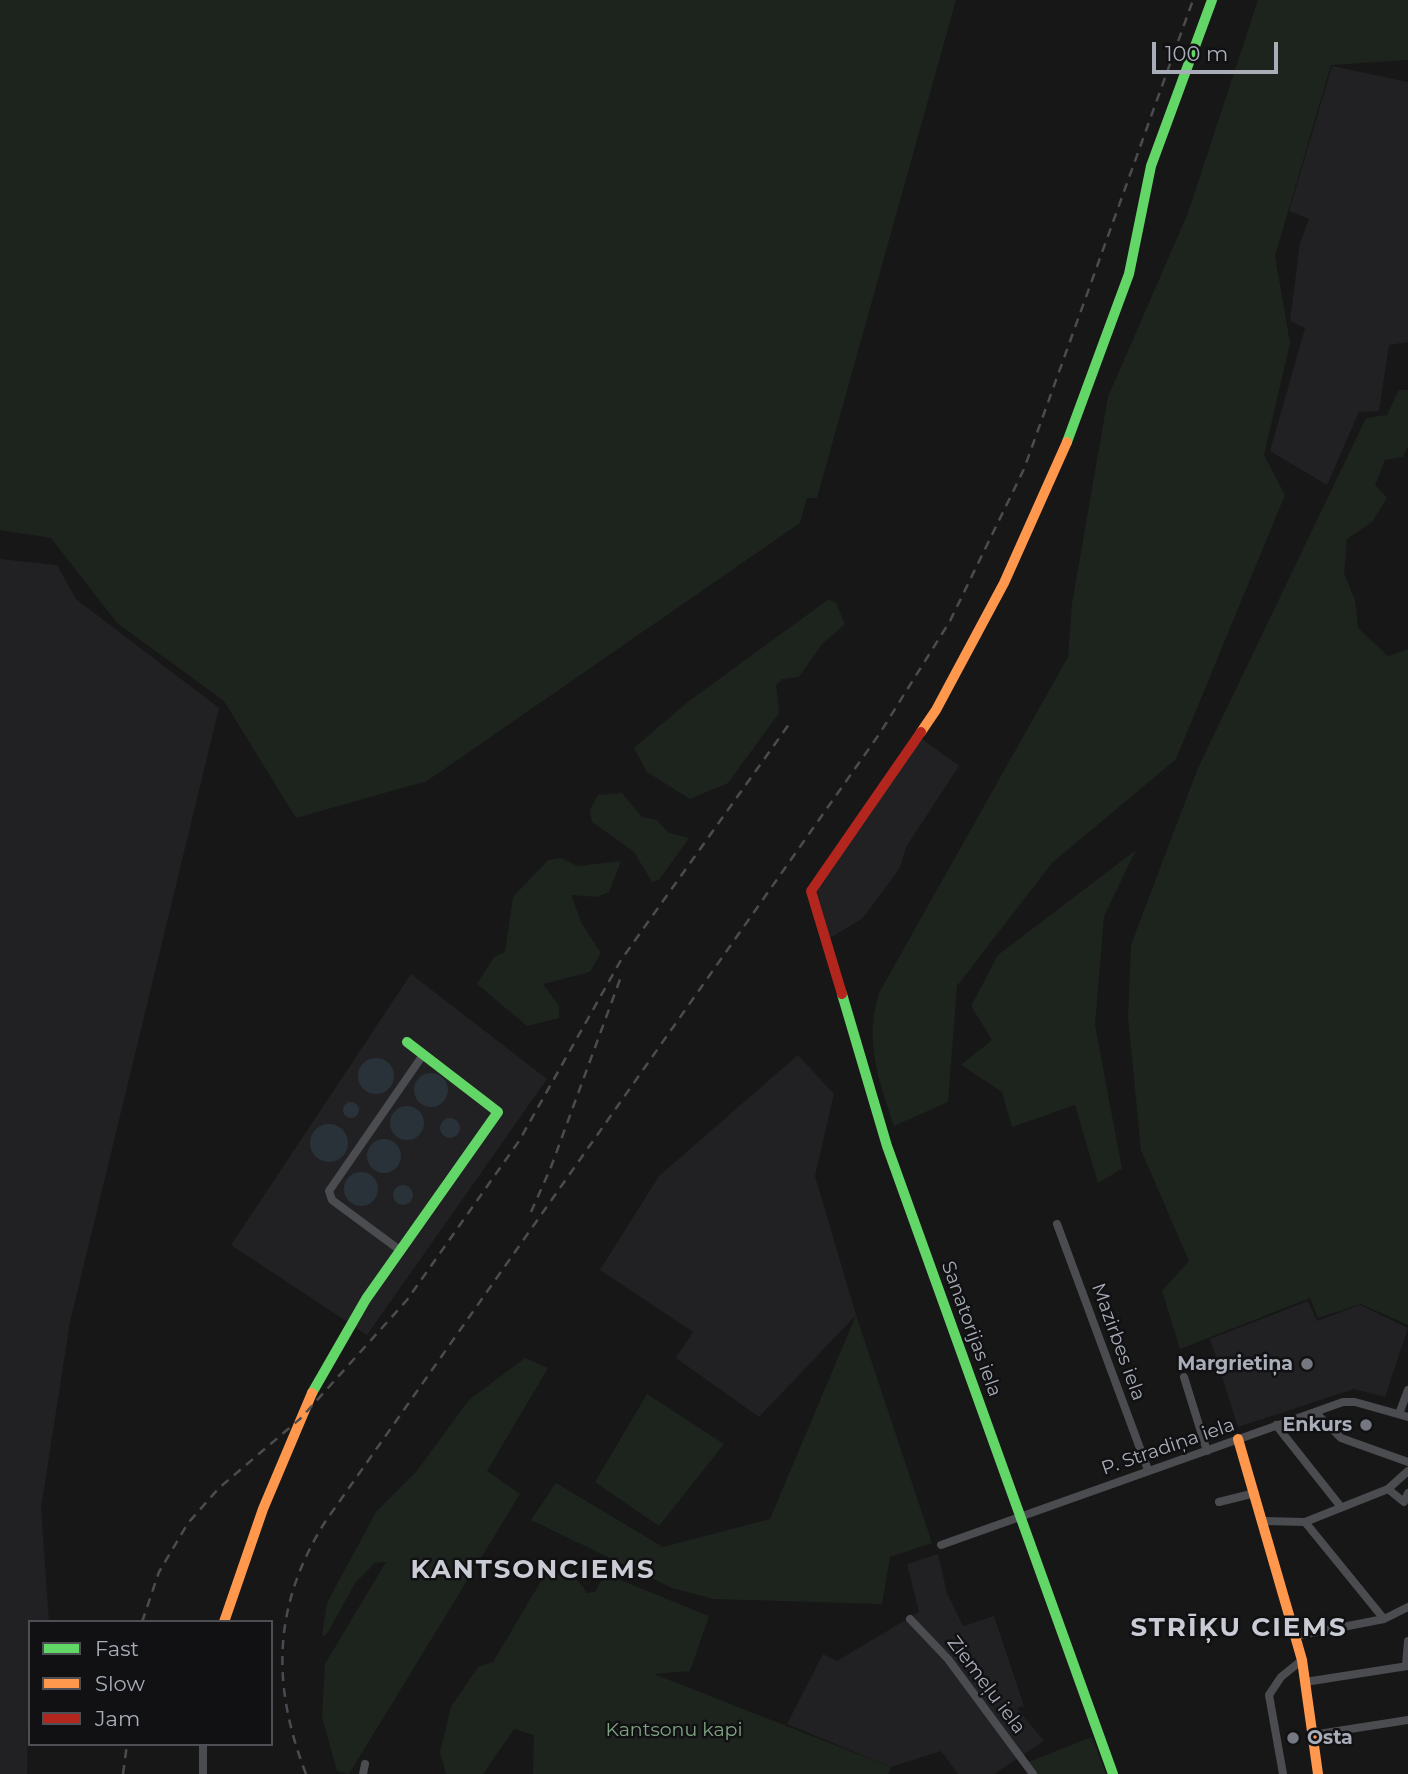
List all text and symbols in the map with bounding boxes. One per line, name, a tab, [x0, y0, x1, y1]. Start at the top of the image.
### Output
scale bar	[1156, 28, 1282, 72]
text: 100 m	[1165, 41, 1228, 66]
street label: Sanatorijas iela	[936, 1258, 1006, 1400]
street label: Mazirbes iela	[1086, 1280, 1150, 1404]
place label: Margrietiņa	[1177, 1353, 1293, 1375]
marker: Margrietiņa	[1299, 1356, 1315, 1372]
street label: P. Stradiņa iela	[1098, 1414, 1238, 1480]
place label: Enkurs	[1283, 1414, 1352, 1436]
marker: Enkurs	[1358, 1417, 1374, 1433]
district label: KANTSONCIEMS	[412, 1554, 654, 1586]
district label: STRĪĶU CIEMS	[1132, 1612, 1346, 1644]
legend	[28, 1620, 273, 1746]
street label: Ziemeļu iela	[942, 1632, 1030, 1738]
text: Fast	[95, 1636, 139, 1661]
text: Slow	[95, 1671, 145, 1696]
text: Jam	[95, 1706, 140, 1731]
park label: Kantsonu kapi	[605, 1719, 743, 1741]
place label: Osta	[1307, 1727, 1353, 1749]
marker: Osta	[1285, 1730, 1301, 1746]

